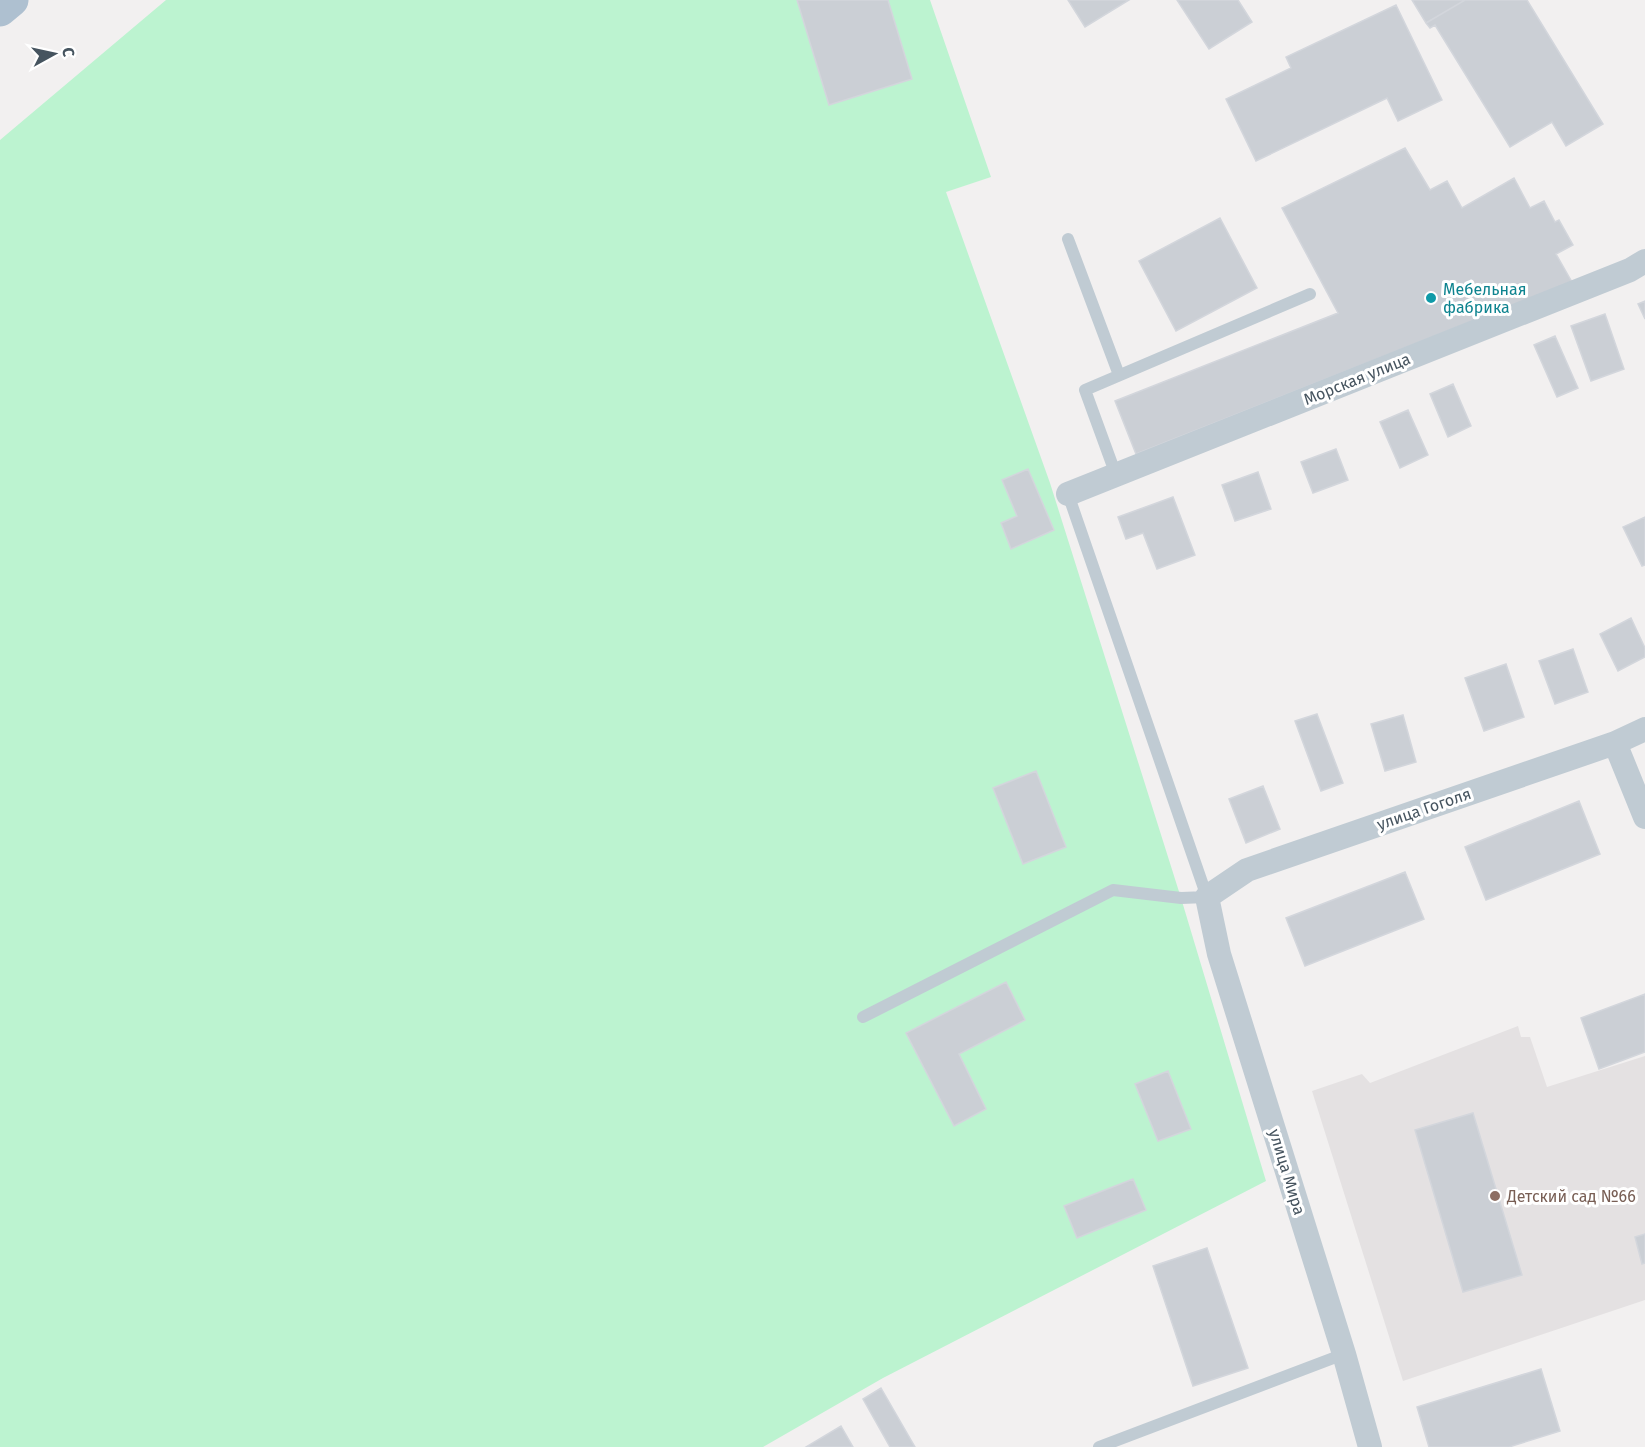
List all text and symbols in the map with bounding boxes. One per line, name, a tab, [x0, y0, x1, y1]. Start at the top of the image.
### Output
north arrow	[24, 24, 84, 84]
text: С	[58, 46, 79, 59]
place label: Мебельная фабрика	[1443, 280, 1526, 317]
marker: Мебельная фабрика	[1424, 291, 1438, 305]
street label: Морская улица	[1301, 349, 1413, 409]
street label: улица Гоголя	[1374, 784, 1474, 834]
street label: улица Мира	[1265, 1127, 1309, 1217]
place label: Детский сад №66	[1506, 1187, 1636, 1206]
marker: Детский сад №66	[1488, 1189, 1502, 1203]

